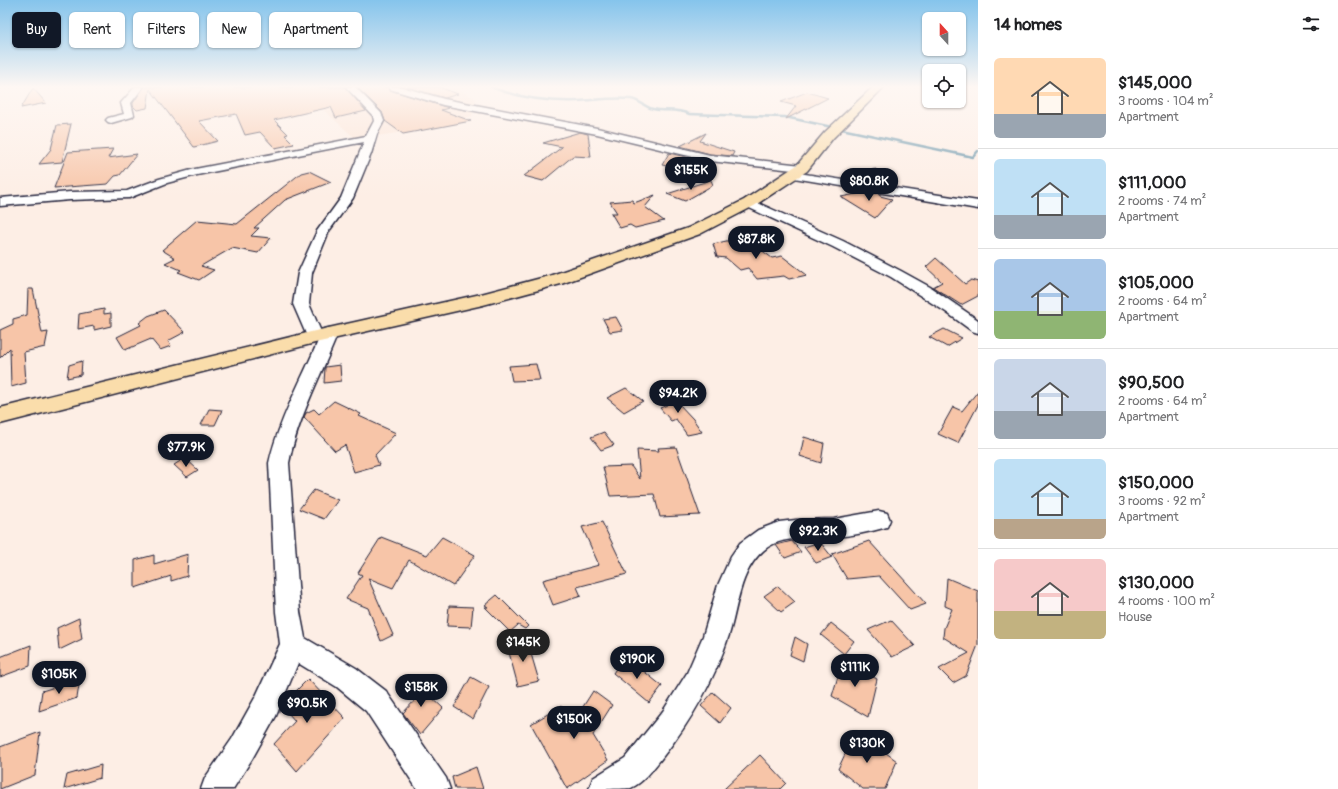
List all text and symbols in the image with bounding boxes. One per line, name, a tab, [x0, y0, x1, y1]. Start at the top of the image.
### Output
chip: Buy	[12, 12, 61, 48]
chip: Rent	[69, 12, 125, 48]
chip: Filters	[133, 12, 199, 48]
chip: New	[207, 12, 261, 48]
chip: Apartment	[269, 12, 362, 48]
north arrow	[922, 12, 966, 56]
map controls	[922, 12, 966, 108]
icon: filters	[1300, 13, 1322, 35]
text: 14 homes	[994, 14, 1062, 35]
button: locate	[922, 64, 966, 108]
text: $145,000	[1118, 72, 1192, 93]
icon: home	[1026, 74, 1074, 122]
text: 3 rooms · 104 m²	[1118, 93, 1213, 109]
text: Apartment	[1118, 109, 1179, 125]
pin: $155K	[663, 157, 719, 191]
text: $155K	[674, 162, 708, 178]
pin: $80.8K	[836, 168, 902, 202]
text: $111,000	[1118, 172, 1186, 193]
text: $80.8K	[849, 173, 889, 189]
icon: home	[1026, 175, 1074, 223]
text: 2 rooms · 74 m²	[1118, 193, 1206, 209]
text: Apartment	[1118, 209, 1179, 225]
pin: $87.8K	[723, 226, 789, 260]
text: $87.8K	[737, 231, 775, 247]
text: $105,000	[1118, 272, 1194, 293]
icon: home	[1026, 275, 1074, 323]
text: 2 rooms · 64 m²	[1118, 293, 1207, 309]
text: Apartment	[1118, 309, 1179, 325]
text: $90,500	[1118, 372, 1184, 393]
icon: home	[1026, 375, 1074, 423]
pin: $94.2K	[645, 380, 711, 414]
text: $94.2K	[658, 385, 698, 401]
text: 2 rooms · 64 m²	[1118, 393, 1207, 409]
text: Apartment	[1118, 409, 1179, 425]
pin: $77.9K	[153, 434, 219, 468]
text: $77.9K	[167, 439, 205, 455]
text: $150,000	[1118, 472, 1194, 493]
icon: home	[1026, 475, 1074, 523]
text: 3 rooms · 92 m²	[1118, 493, 1206, 509]
text: Apartment	[1118, 509, 1179, 525]
pin: $92.3K	[785, 518, 851, 552]
text: $92.3K	[799, 523, 837, 539]
text: $130,000	[1118, 572, 1194, 593]
icon: home	[1026, 575, 1074, 623]
text: 4 rooms · 100 m²	[1118, 593, 1215, 609]
text: House	[1118, 609, 1152, 625]
pin: $145K	[495, 629, 551, 663]
text: $145K	[506, 634, 540, 650]
pin: $190K	[609, 646, 665, 680]
text: $190K	[619, 651, 655, 667]
pin: $111K	[827, 654, 883, 688]
text: $111K	[840, 659, 870, 675]
pin: $105K	[31, 661, 87, 695]
text: $105K	[41, 666, 77, 682]
pin: $158K	[393, 674, 449, 708]
text: $158K	[404, 679, 438, 695]
pin: $90.5K	[274, 690, 340, 724]
text: $90.5K	[287, 695, 327, 711]
pin: $150K	[546, 706, 602, 740]
text: $150K	[556, 711, 592, 727]
pin: $130K	[839, 730, 895, 764]
text: $130K	[849, 735, 885, 751]

